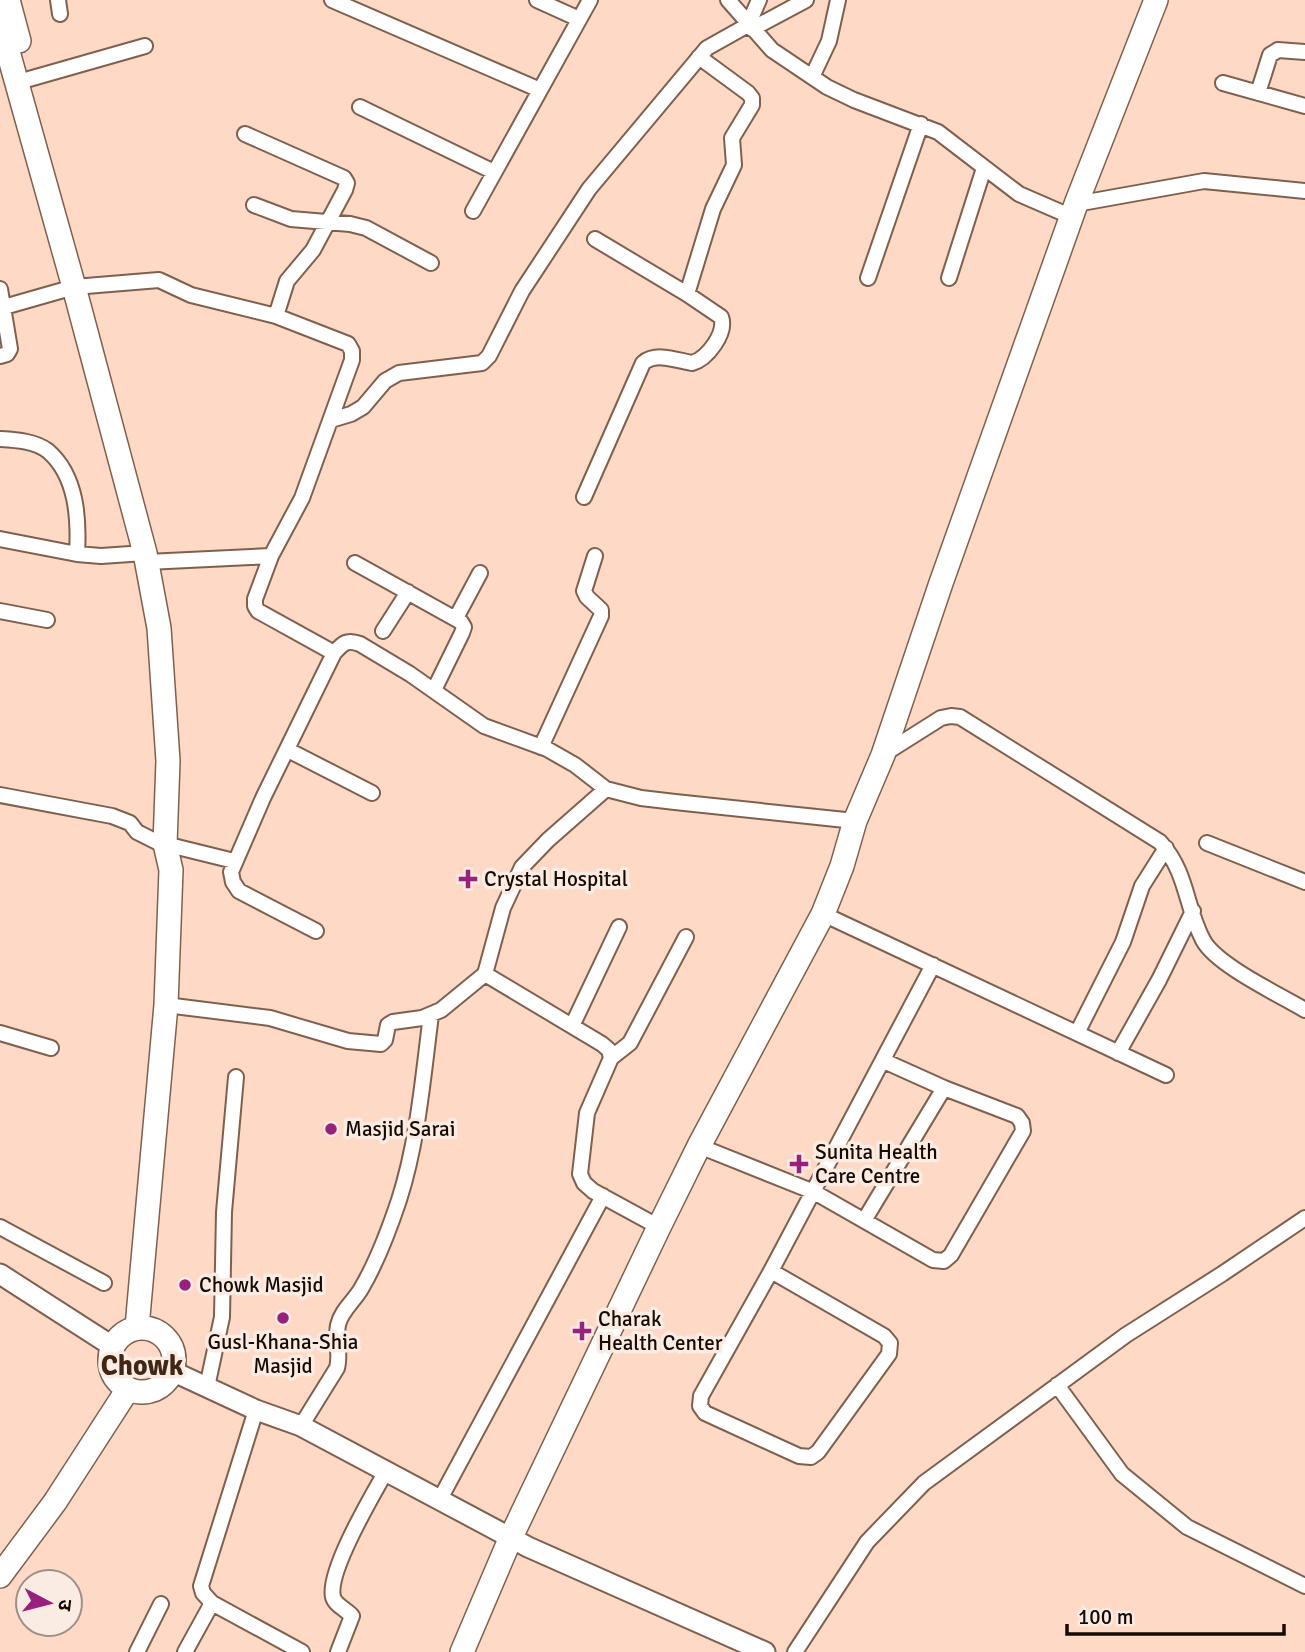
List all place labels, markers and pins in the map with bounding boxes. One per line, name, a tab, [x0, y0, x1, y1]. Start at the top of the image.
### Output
place label: Crystal Hospital	[484, 866, 628, 892]
marker: Crystal Hospital	[458, 869, 478, 889]
place label: Masjid Sarai	[345, 1116, 455, 1142]
marker: Masjid Sarai	[323, 1121, 339, 1137]
place label: Sunita Health Care Centre	[815, 1139, 938, 1189]
marker: Sunita Health Care Centre	[789, 1154, 809, 1174]
place label: Chowk Masjid	[199, 1272, 324, 1298]
marker: Chowk Masjid	[177, 1277, 193, 1293]
place label: Charak Health Center	[598, 1306, 723, 1356]
marker: Gusl-Khana-Shia Masjid	[275, 1310, 291, 1326]
marker: Charak Health Center	[572, 1321, 592, 1341]
place label: Gusl-Khana-Shia Masjid	[208, 1329, 358, 1379]

